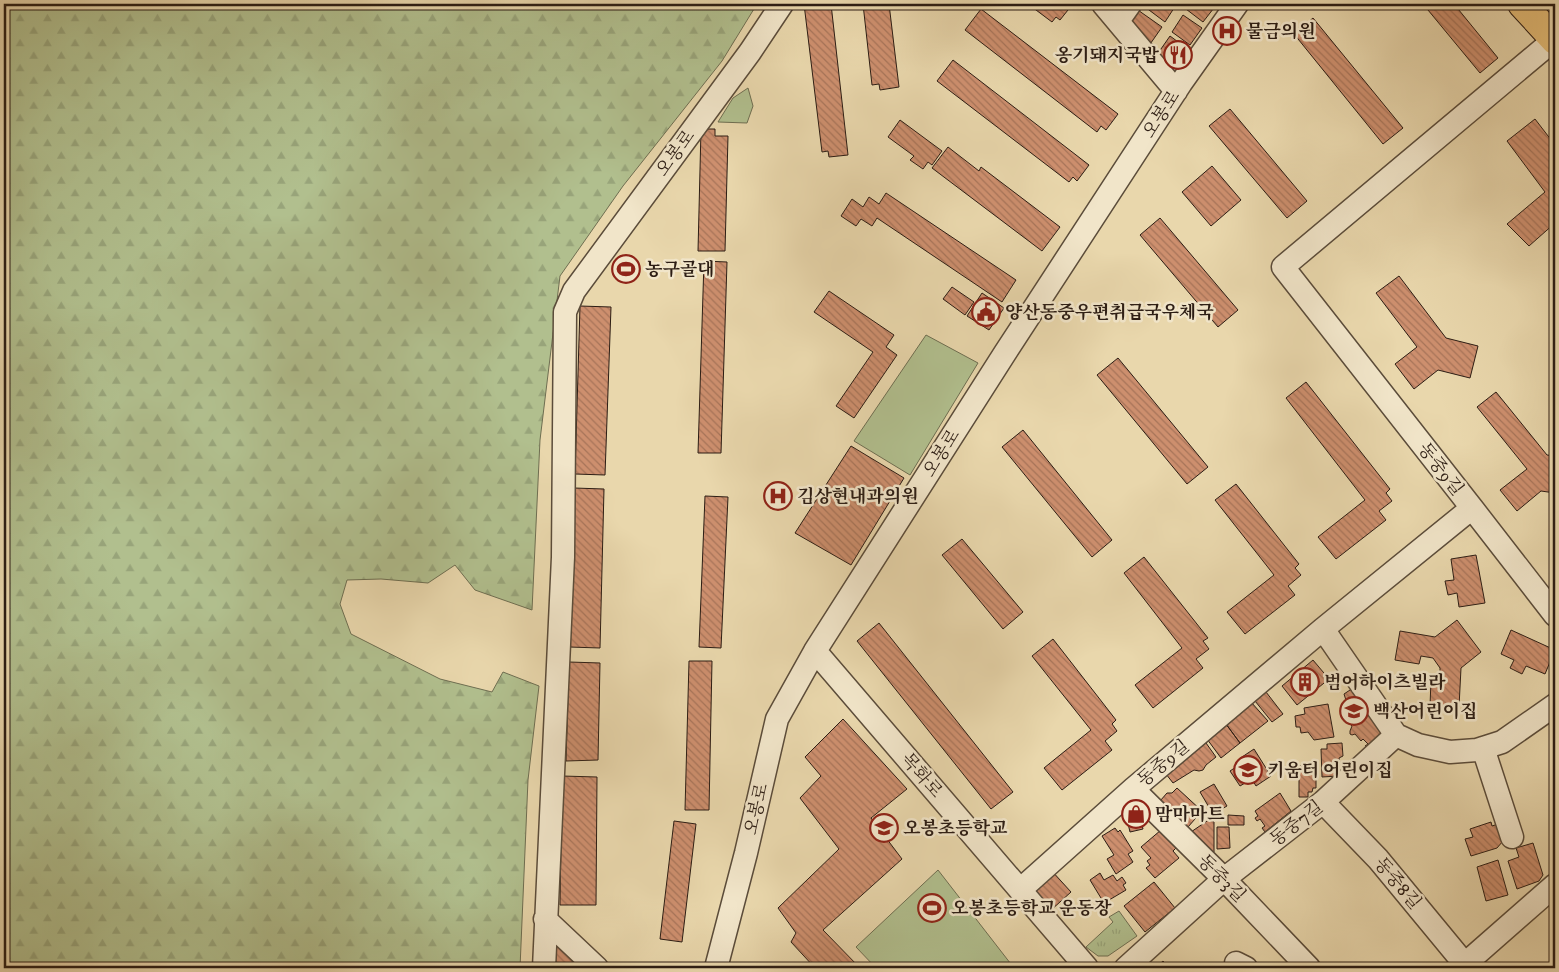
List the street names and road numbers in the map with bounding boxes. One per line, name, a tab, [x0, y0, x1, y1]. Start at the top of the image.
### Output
street label: 오봉로	[1138, 87, 1185, 142]
street label: 오봉로	[652, 126, 700, 181]
street label: 오봉로	[919, 426, 965, 481]
street label: 동중9길	[1413, 439, 1468, 500]
street label: 동중9길	[1133, 736, 1194, 792]
street label: 목화로	[896, 749, 947, 803]
street label: 오봉로	[740, 781, 774, 837]
street label: 동중7길	[1266, 796, 1328, 851]
street label: 동중3길	[1193, 850, 1250, 907]
street label: 동중8길	[1369, 853, 1425, 914]

